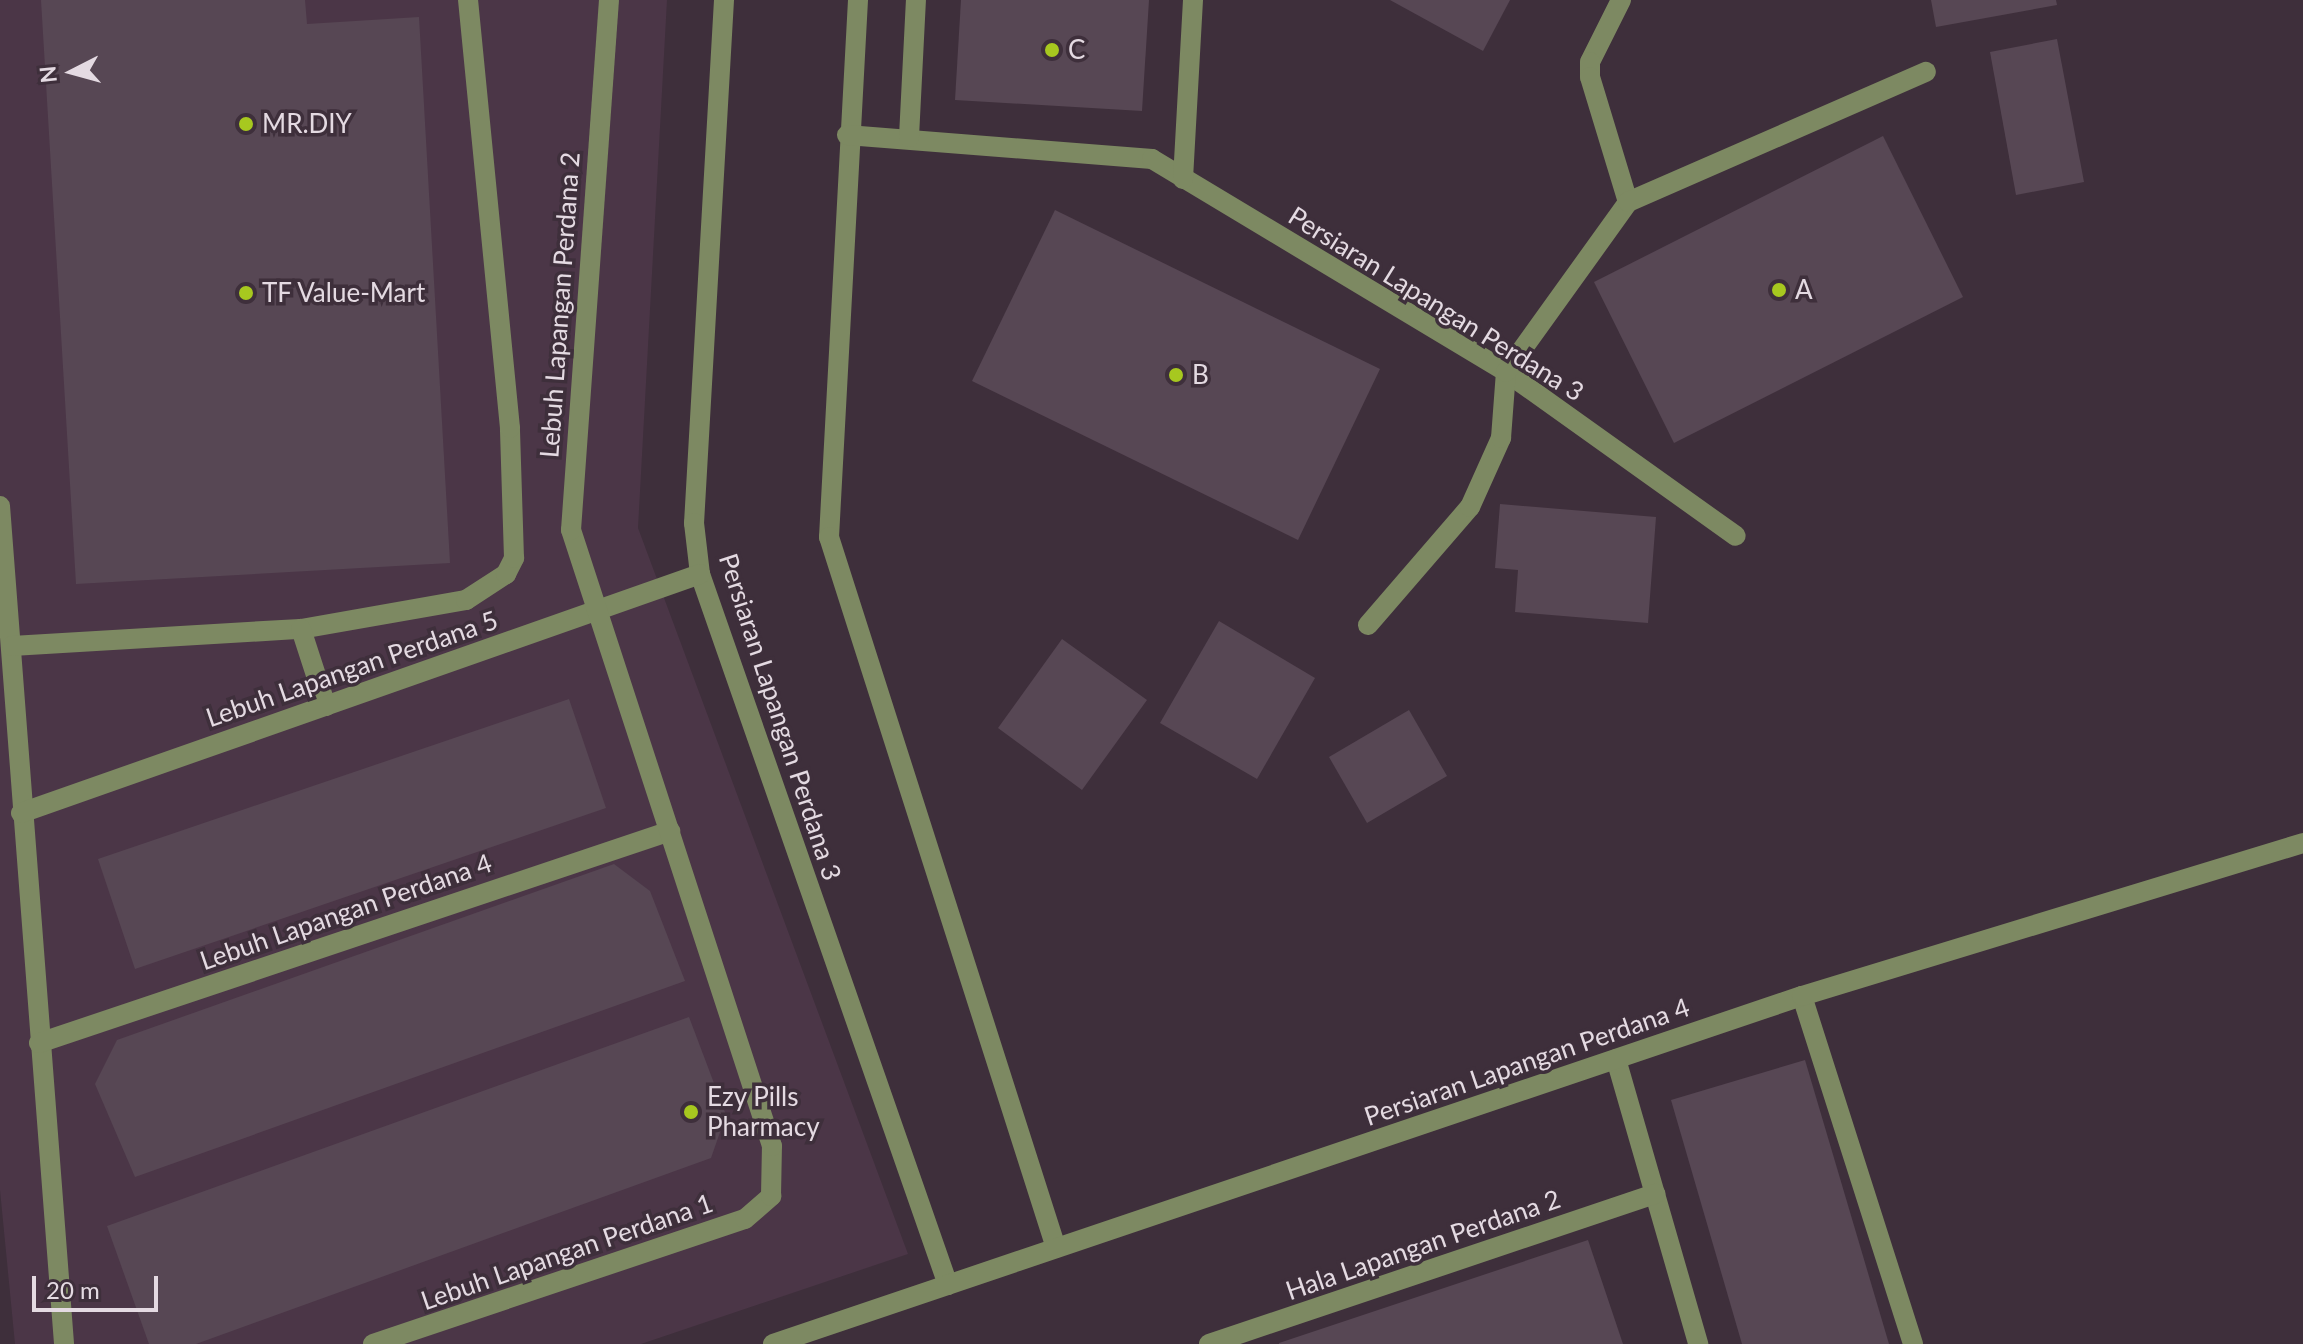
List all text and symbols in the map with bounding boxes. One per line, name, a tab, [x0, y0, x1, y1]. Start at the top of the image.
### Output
north arrow	[32, 32, 112, 112]
place label: C	[1068, 34, 1085, 66]
marker: C	[1043, 41, 1061, 59]
text: N	[33, 65, 62, 84]
place label: MR.DIY	[262, 108, 352, 140]
marker: MR.DIY	[237, 115, 255, 133]
street label: Lebuh Lapangan Perdana 2	[534, 151, 586, 459]
street label: Persiaran Lapangan Perdana 3	[1283, 200, 1589, 408]
place label: A	[1795, 274, 1813, 306]
place label: TF Value-Mart	[262, 277, 427, 309]
marker: A	[1770, 281, 1788, 299]
marker: TF Value-Mart	[237, 284, 255, 302]
place label: B	[1192, 359, 1209, 391]
marker: B	[1167, 366, 1185, 384]
street label: Persiaran Lapangan Perdana 3	[712, 550, 848, 884]
street label: Lebuh Lapangan Perdana 5	[202, 604, 502, 734]
street label: Lebuh Lapangan Perdana 4	[196, 847, 496, 977]
street label: Persiaran Lapangan Perdana 4	[1360, 992, 1694, 1132]
place label: Ezy Pills Pharmacy	[707, 1081, 820, 1142]
marker: Ezy Pills Pharmacy	[682, 1103, 700, 1121]
street label: Hala Lapangan Perdana 2	[1282, 1183, 1564, 1307]
street label: Lebuh Lapangan Perdana 1	[417, 1187, 717, 1317]
scale bar	[36, 1260, 162, 1310]
text: 20 m	[46, 1275, 100, 1304]

